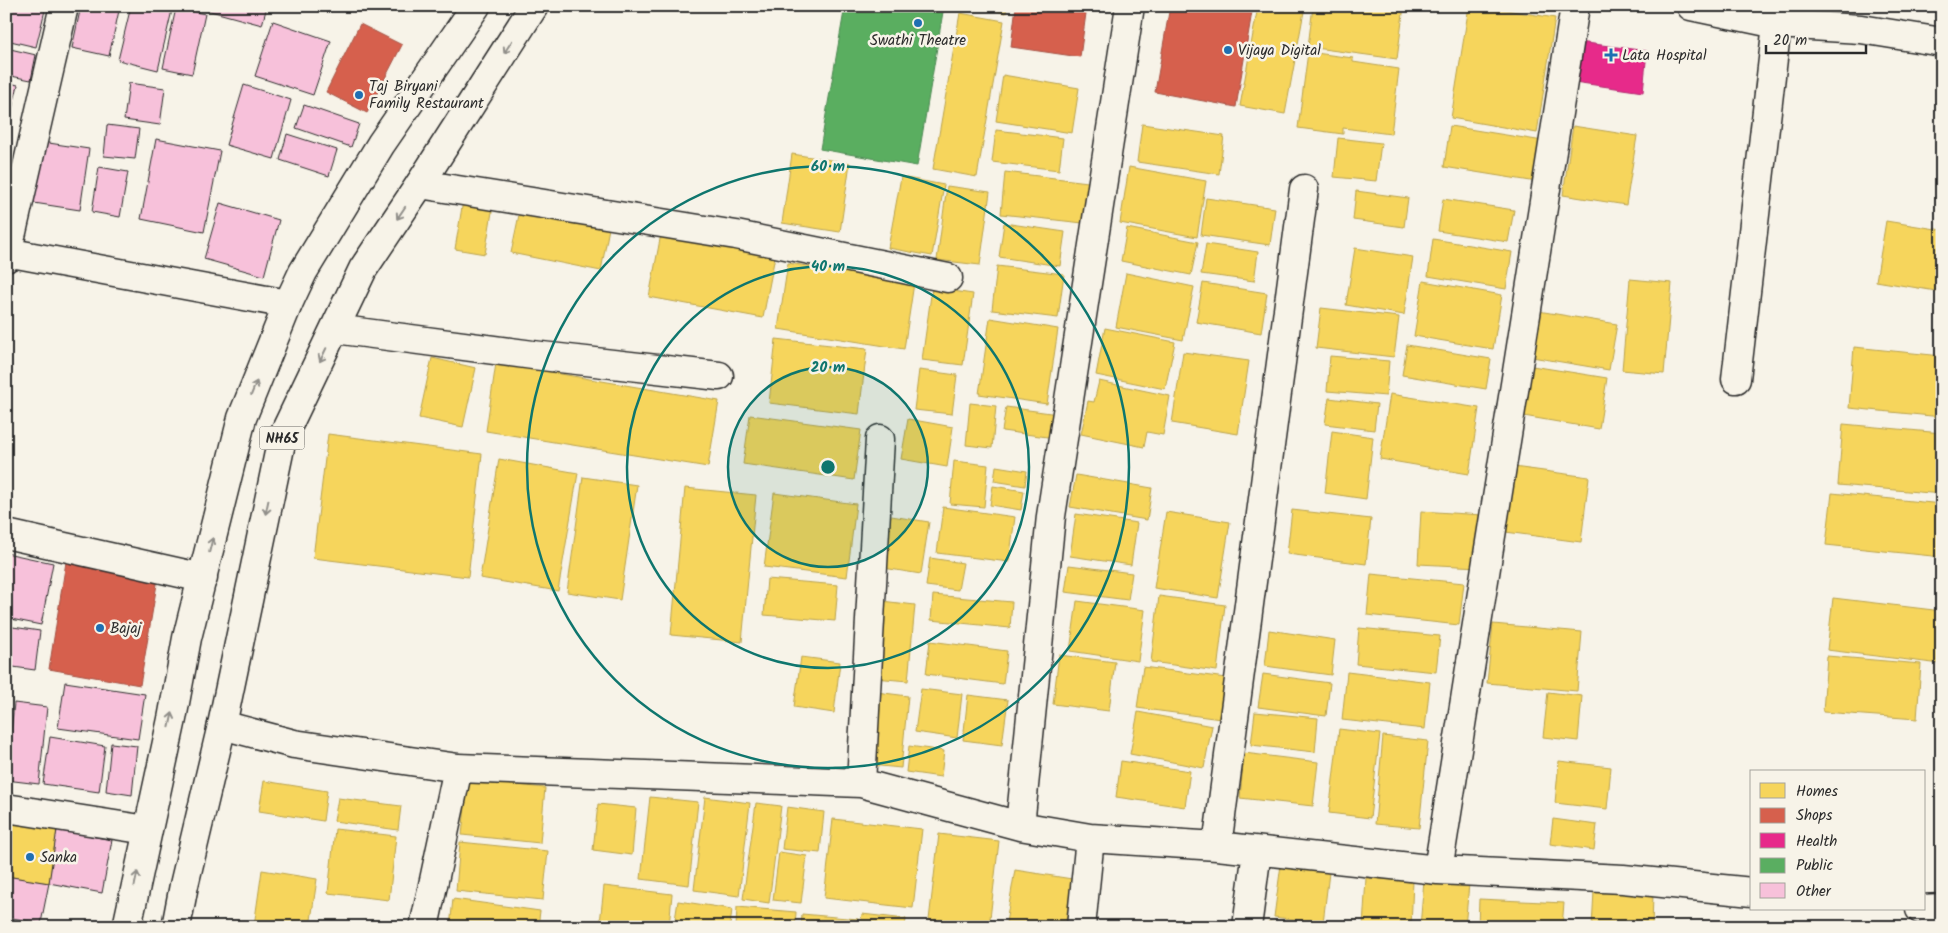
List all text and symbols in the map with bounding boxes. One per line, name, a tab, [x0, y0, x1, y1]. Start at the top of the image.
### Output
marker: Swathi Theatre	[912, 17, 924, 29]
scale bar	[1766, 22, 1866, 54]
place label: Swathi Theatre	[870, 29, 966, 53]
text: 20 m	[1773, 29, 1807, 53]
place label: Vijaya Digital	[1238, 39, 1321, 63]
one-way arrow	[502, 40, 512, 54]
marker: Vijaya Digital	[1222, 44, 1234, 56]
place label: Lata Hospital	[1622, 44, 1707, 68]
marker: Lata Hospital	[1604, 48, 1618, 62]
place label: Taj Biryani Family Restaurant	[369, 75, 484, 116]
marker: Taj Biryani Family Restaurant	[353, 89, 365, 101]
text: 60 m	[811, 155, 845, 179]
one-way arrow	[395, 206, 405, 220]
text: 40 m	[811, 255, 845, 279]
one-way arrow	[317, 348, 327, 363]
text: 20 m	[811, 356, 845, 380]
one-way arrow	[251, 381, 260, 396]
road number: NH65	[260, 426, 304, 449]
centre of rings	[819, 458, 837, 476]
one-way arrow	[262, 498, 271, 514]
one-way arrow	[207, 537, 216, 553]
place label: Bajaj	[110, 617, 142, 641]
marker: Bajaj	[94, 622, 106, 634]
one-way arrow	[167, 713, 176, 729]
legend	[1750, 770, 1926, 910]
text: Homes	[1796, 780, 1839, 804]
text: Shops	[1796, 804, 1833, 828]
text: Health	[1796, 830, 1837, 854]
place label: Sanka	[40, 846, 77, 870]
marker: Sanka	[24, 851, 36, 863]
text: Public	[1796, 854, 1833, 878]
one-way arrow	[132, 871, 141, 887]
text: Other	[1796, 880, 1832, 904]

